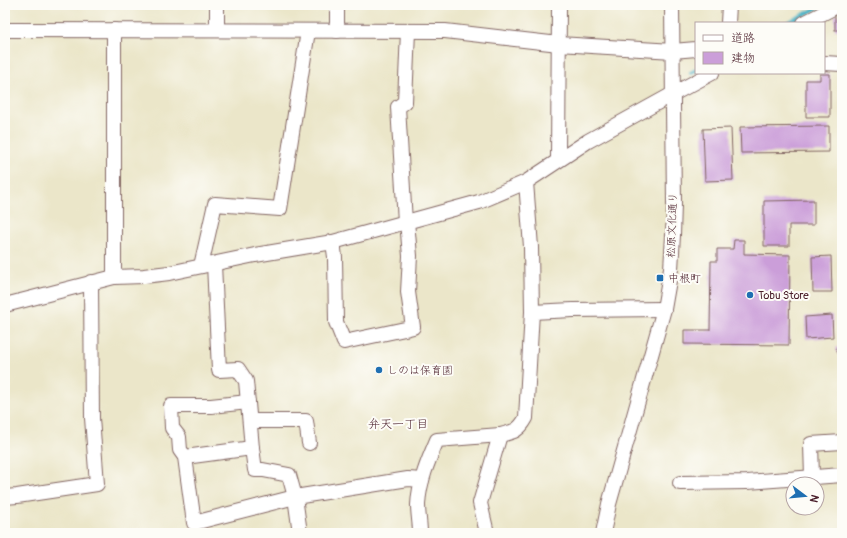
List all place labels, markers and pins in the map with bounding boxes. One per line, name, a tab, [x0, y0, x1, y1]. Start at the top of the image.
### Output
place label: 中根町	[668, 272, 701, 285]
marker: 中根町	[655, 273, 665, 283]
place label: Tobu Store	[758, 289, 809, 302]
marker: Tobu Store	[745, 290, 755, 300]
place label: しのは保育園	[387, 364, 453, 377]
marker: しのは保育園	[374, 365, 384, 375]

